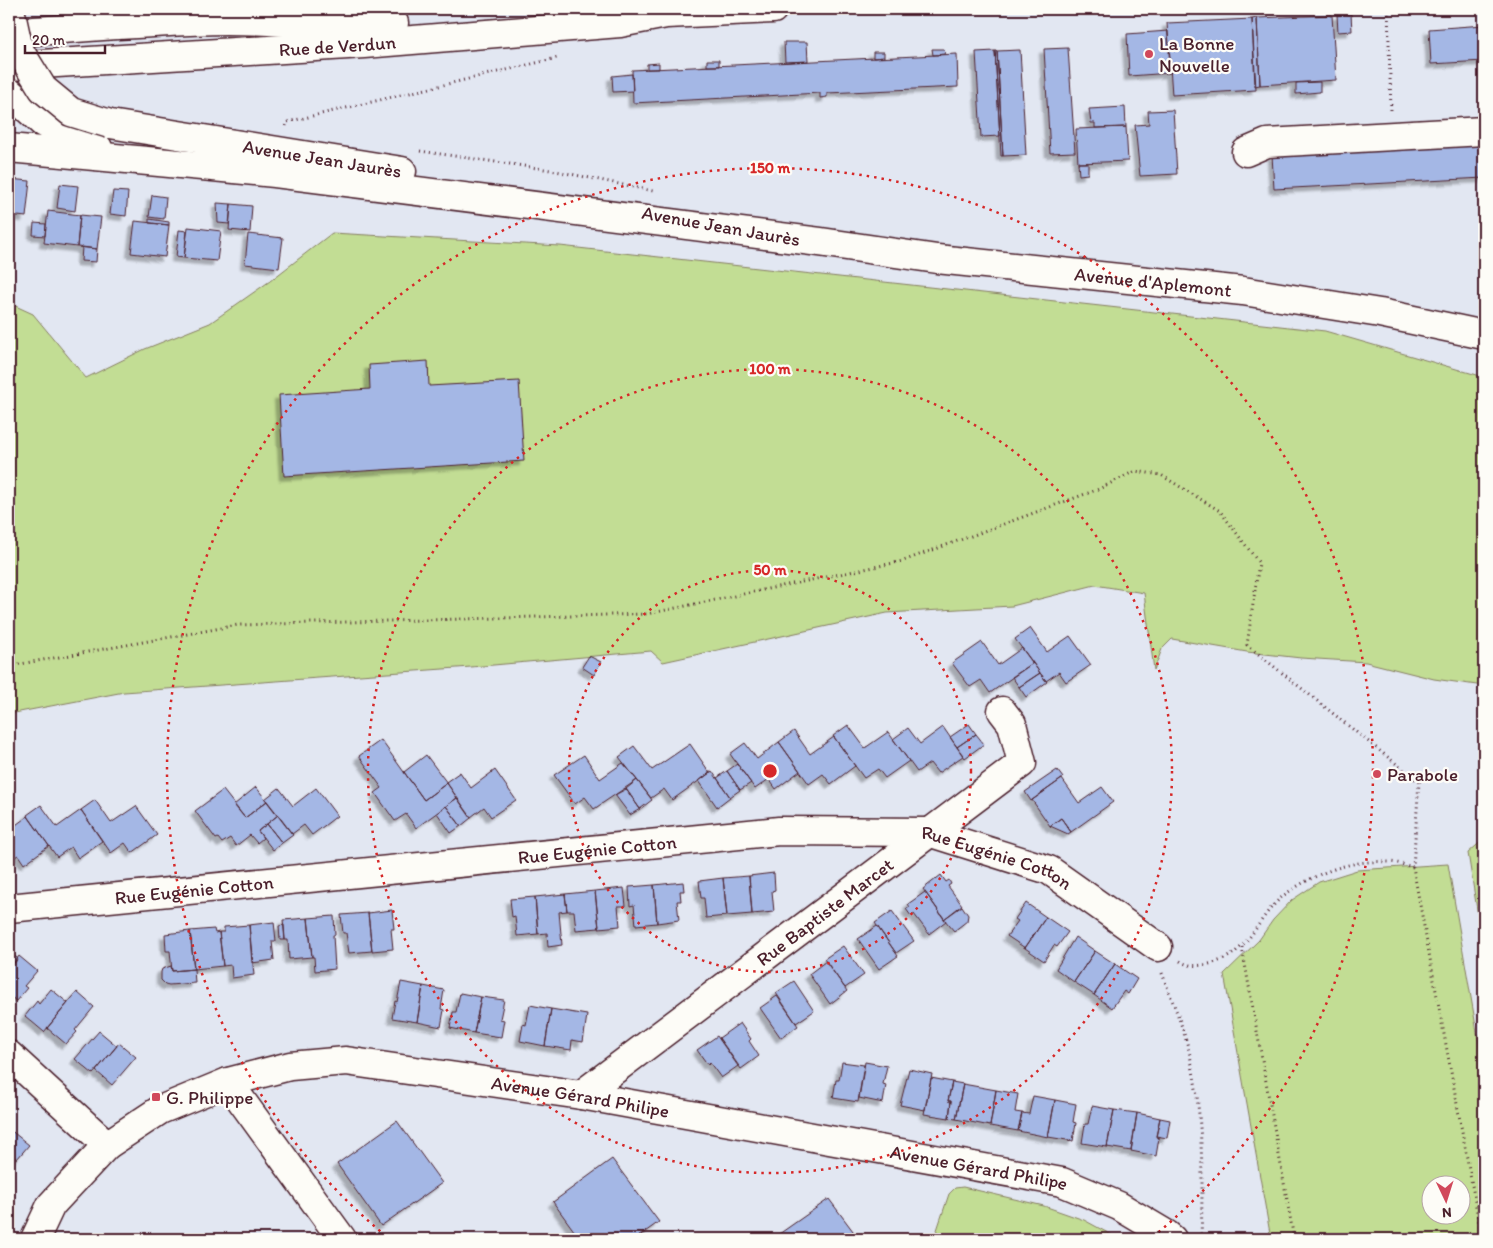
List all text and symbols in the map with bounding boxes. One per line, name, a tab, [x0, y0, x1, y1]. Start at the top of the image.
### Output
scale bar	[25, 22, 105, 54]
street label: Rue de Verdun	[278, 30, 397, 61]
text: 20 m	[32, 31, 66, 49]
place label: La Bonne Nouvelle	[1159, 32, 1234, 77]
marker: La Bonne Nouvelle	[1143, 48, 1155, 60]
street label: Avenue Jean Jaurès	[241, 134, 403, 182]
text: 150 m	[750, 159, 790, 177]
street label: Avenue Jean Jaurès	[640, 201, 802, 251]
street label: Avenue d'Aplemont	[1073, 262, 1233, 301]
text: 100 m	[749, 360, 791, 378]
text: 50 m	[753, 561, 787, 579]
centre of rings	[761, 762, 779, 780]
place label: Parabole	[1387, 763, 1458, 786]
marker: Parabole	[1371, 768, 1383, 780]
street label: Rue Eugénie Cotton	[921, 820, 1077, 895]
street label: Rue Eugénie Cotton	[517, 830, 678, 869]
street label: Rue Baptiste Marcet	[752, 853, 898, 970]
street label: Rue Eugénie Cotton	[114, 870, 275, 909]
street label: Avenue Gérard Philipe	[490, 1071, 671, 1122]
place label: G. Philippe	[166, 1086, 254, 1109]
marker: G. Philippe	[150, 1091, 162, 1103]
street label: Avenue Gérard Philipe	[889, 1140, 1072, 1195]
north arrow	[1420, 1176, 1470, 1226]
text: N	[1442, 1204, 1452, 1221]

